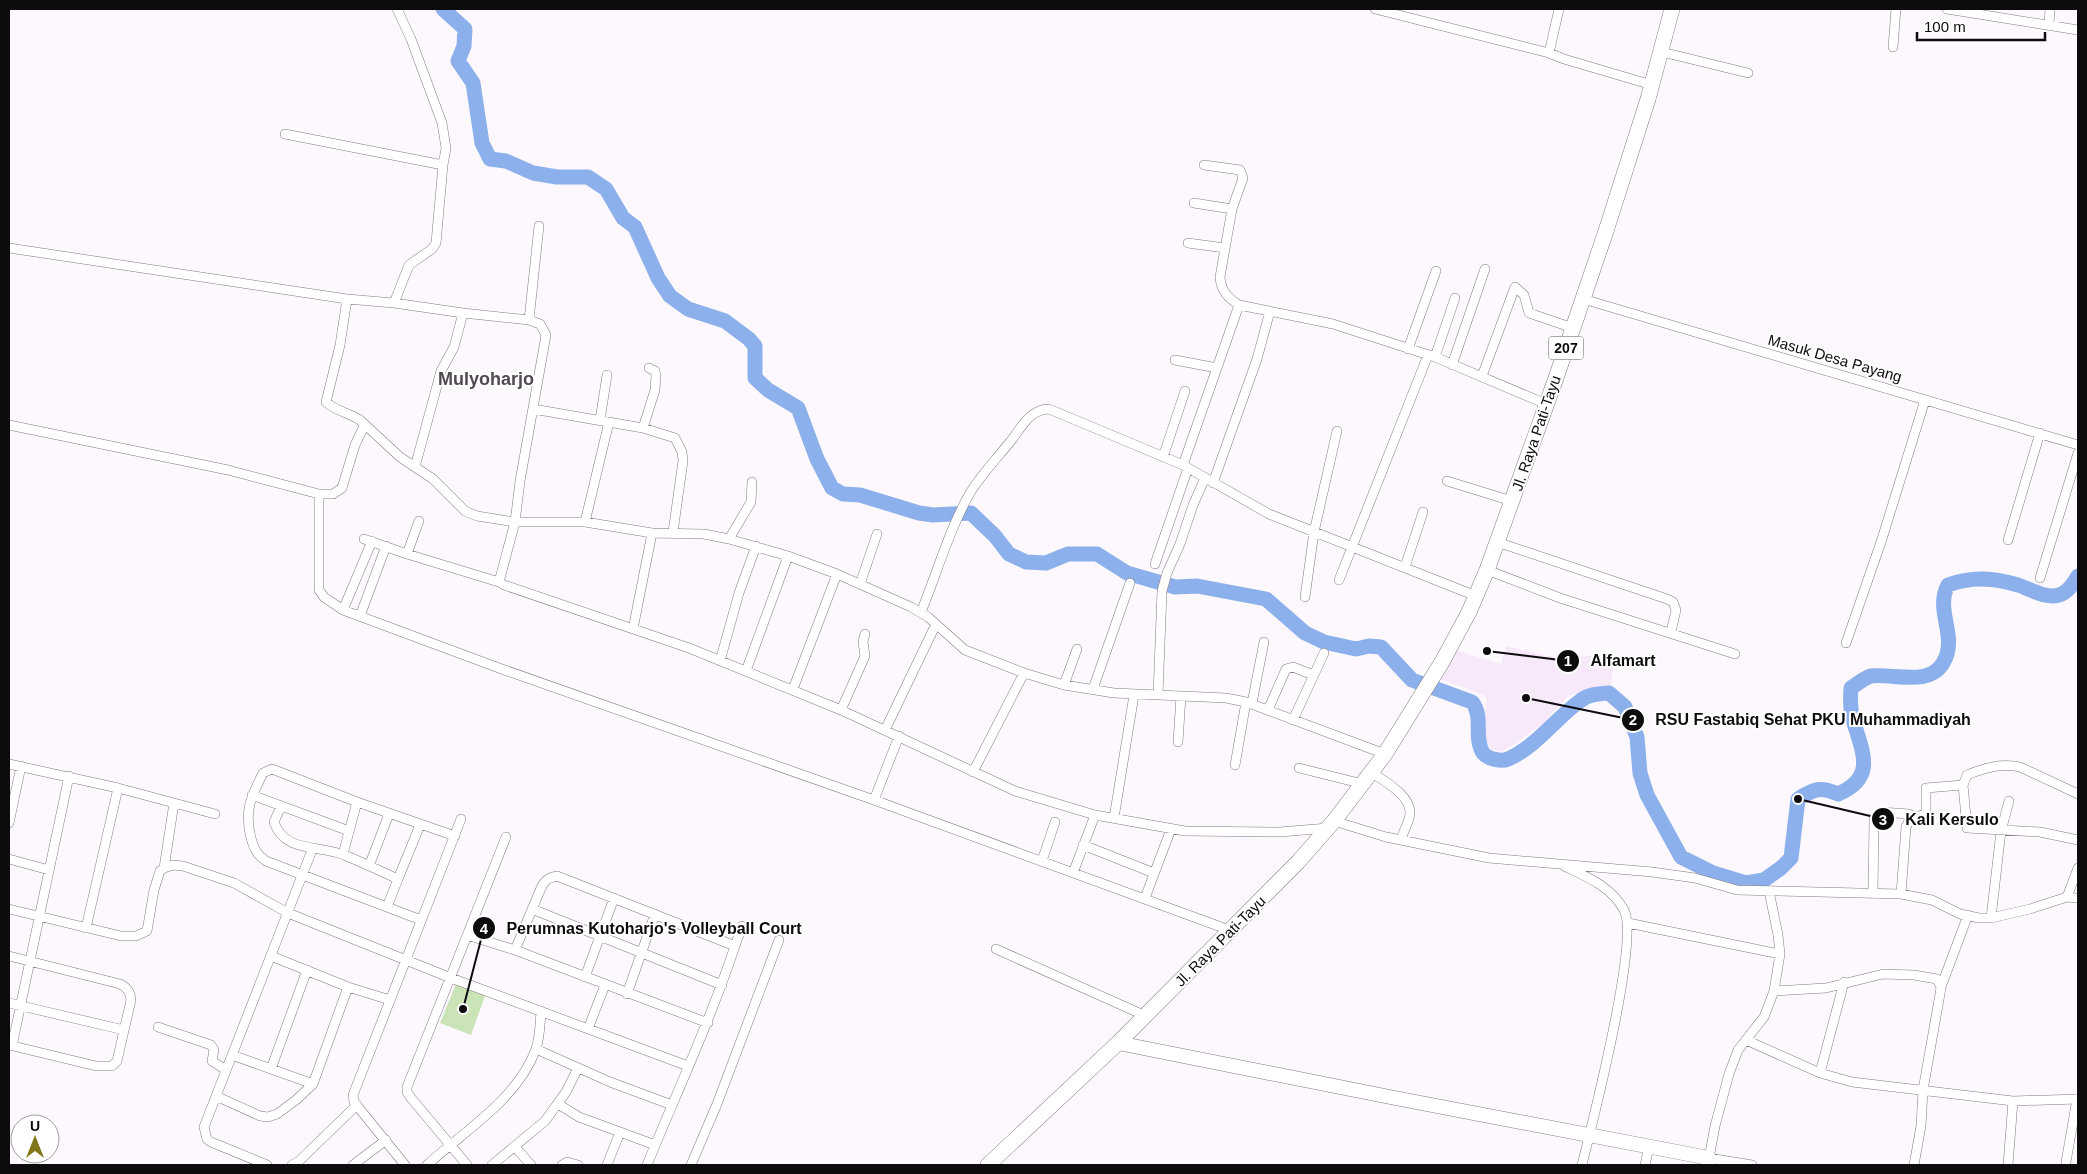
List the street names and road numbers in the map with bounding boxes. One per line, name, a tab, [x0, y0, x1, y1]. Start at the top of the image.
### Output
street label: Masuk Desa Payang	[1766, 331, 1904, 385]
road number: 207	[1548, 336, 1584, 359]
street label: Jl. Raya Pati-Tayu	[1508, 373, 1564, 493]
street label: Jl. Raya Pati-Tayu	[1171, 892, 1269, 990]

